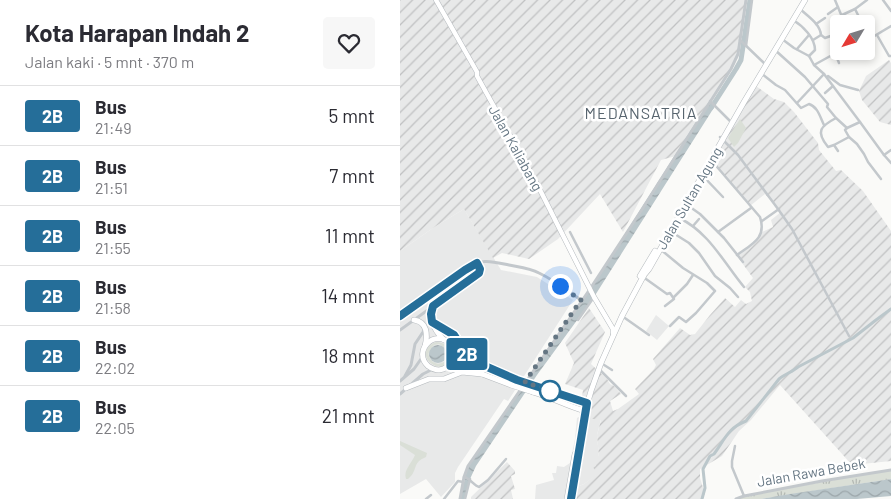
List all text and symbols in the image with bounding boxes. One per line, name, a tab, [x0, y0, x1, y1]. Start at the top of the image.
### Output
north arrow	[830, 15, 875, 60]
map controls	[830, 15, 875, 60]
button: heart	[323, 17, 375, 69]
text: Kota Harapan Indah 2	[25, 18, 249, 47]
text: Jalan kaki · 5 mnt · 370 m	[25, 52, 194, 71]
text: Bus	[95, 95, 127, 118]
street label: Jalan Kaliabang	[485, 102, 547, 194]
district label: MEDANSATRIA	[585, 103, 697, 122]
text: 5 mnt	[329, 104, 375, 127]
text: 2B	[42, 105, 63, 127]
text: 21:49	[95, 118, 132, 137]
street label: Jalan Sultan Agung	[653, 144, 725, 252]
text: Bus	[95, 155, 127, 178]
text: 7 mnt	[329, 164, 375, 187]
text: 2B	[42, 165, 63, 187]
text: 21:51	[95, 178, 128, 197]
text: Bus	[95, 215, 127, 238]
text: 11 mnt	[325, 224, 375, 247]
text: 2B	[42, 225, 63, 247]
text: 21:55	[95, 238, 131, 257]
your location	[548, 274, 573, 299]
text: Bus	[95, 275, 127, 298]
text: 14 mnt	[321, 284, 375, 307]
text: 2B	[42, 285, 63, 307]
text: 21:58	[95, 298, 131, 317]
text: Bus	[95, 335, 127, 358]
line badge: 2B	[444, 338, 490, 370]
text: 2B	[456, 343, 478, 365]
text: 18 mnt	[322, 344, 375, 367]
text: 2B	[42, 345, 63, 367]
text: 22:02	[95, 358, 135, 377]
unlabelled marker	[539, 380, 561, 402]
text: Bus	[95, 395, 127, 418]
text: 21 mnt	[322, 404, 375, 427]
text: 2B	[42, 405, 63, 427]
text: 22:05	[95, 418, 135, 437]
street label: Jalan Rawa Bebek	[755, 454, 867, 490]

